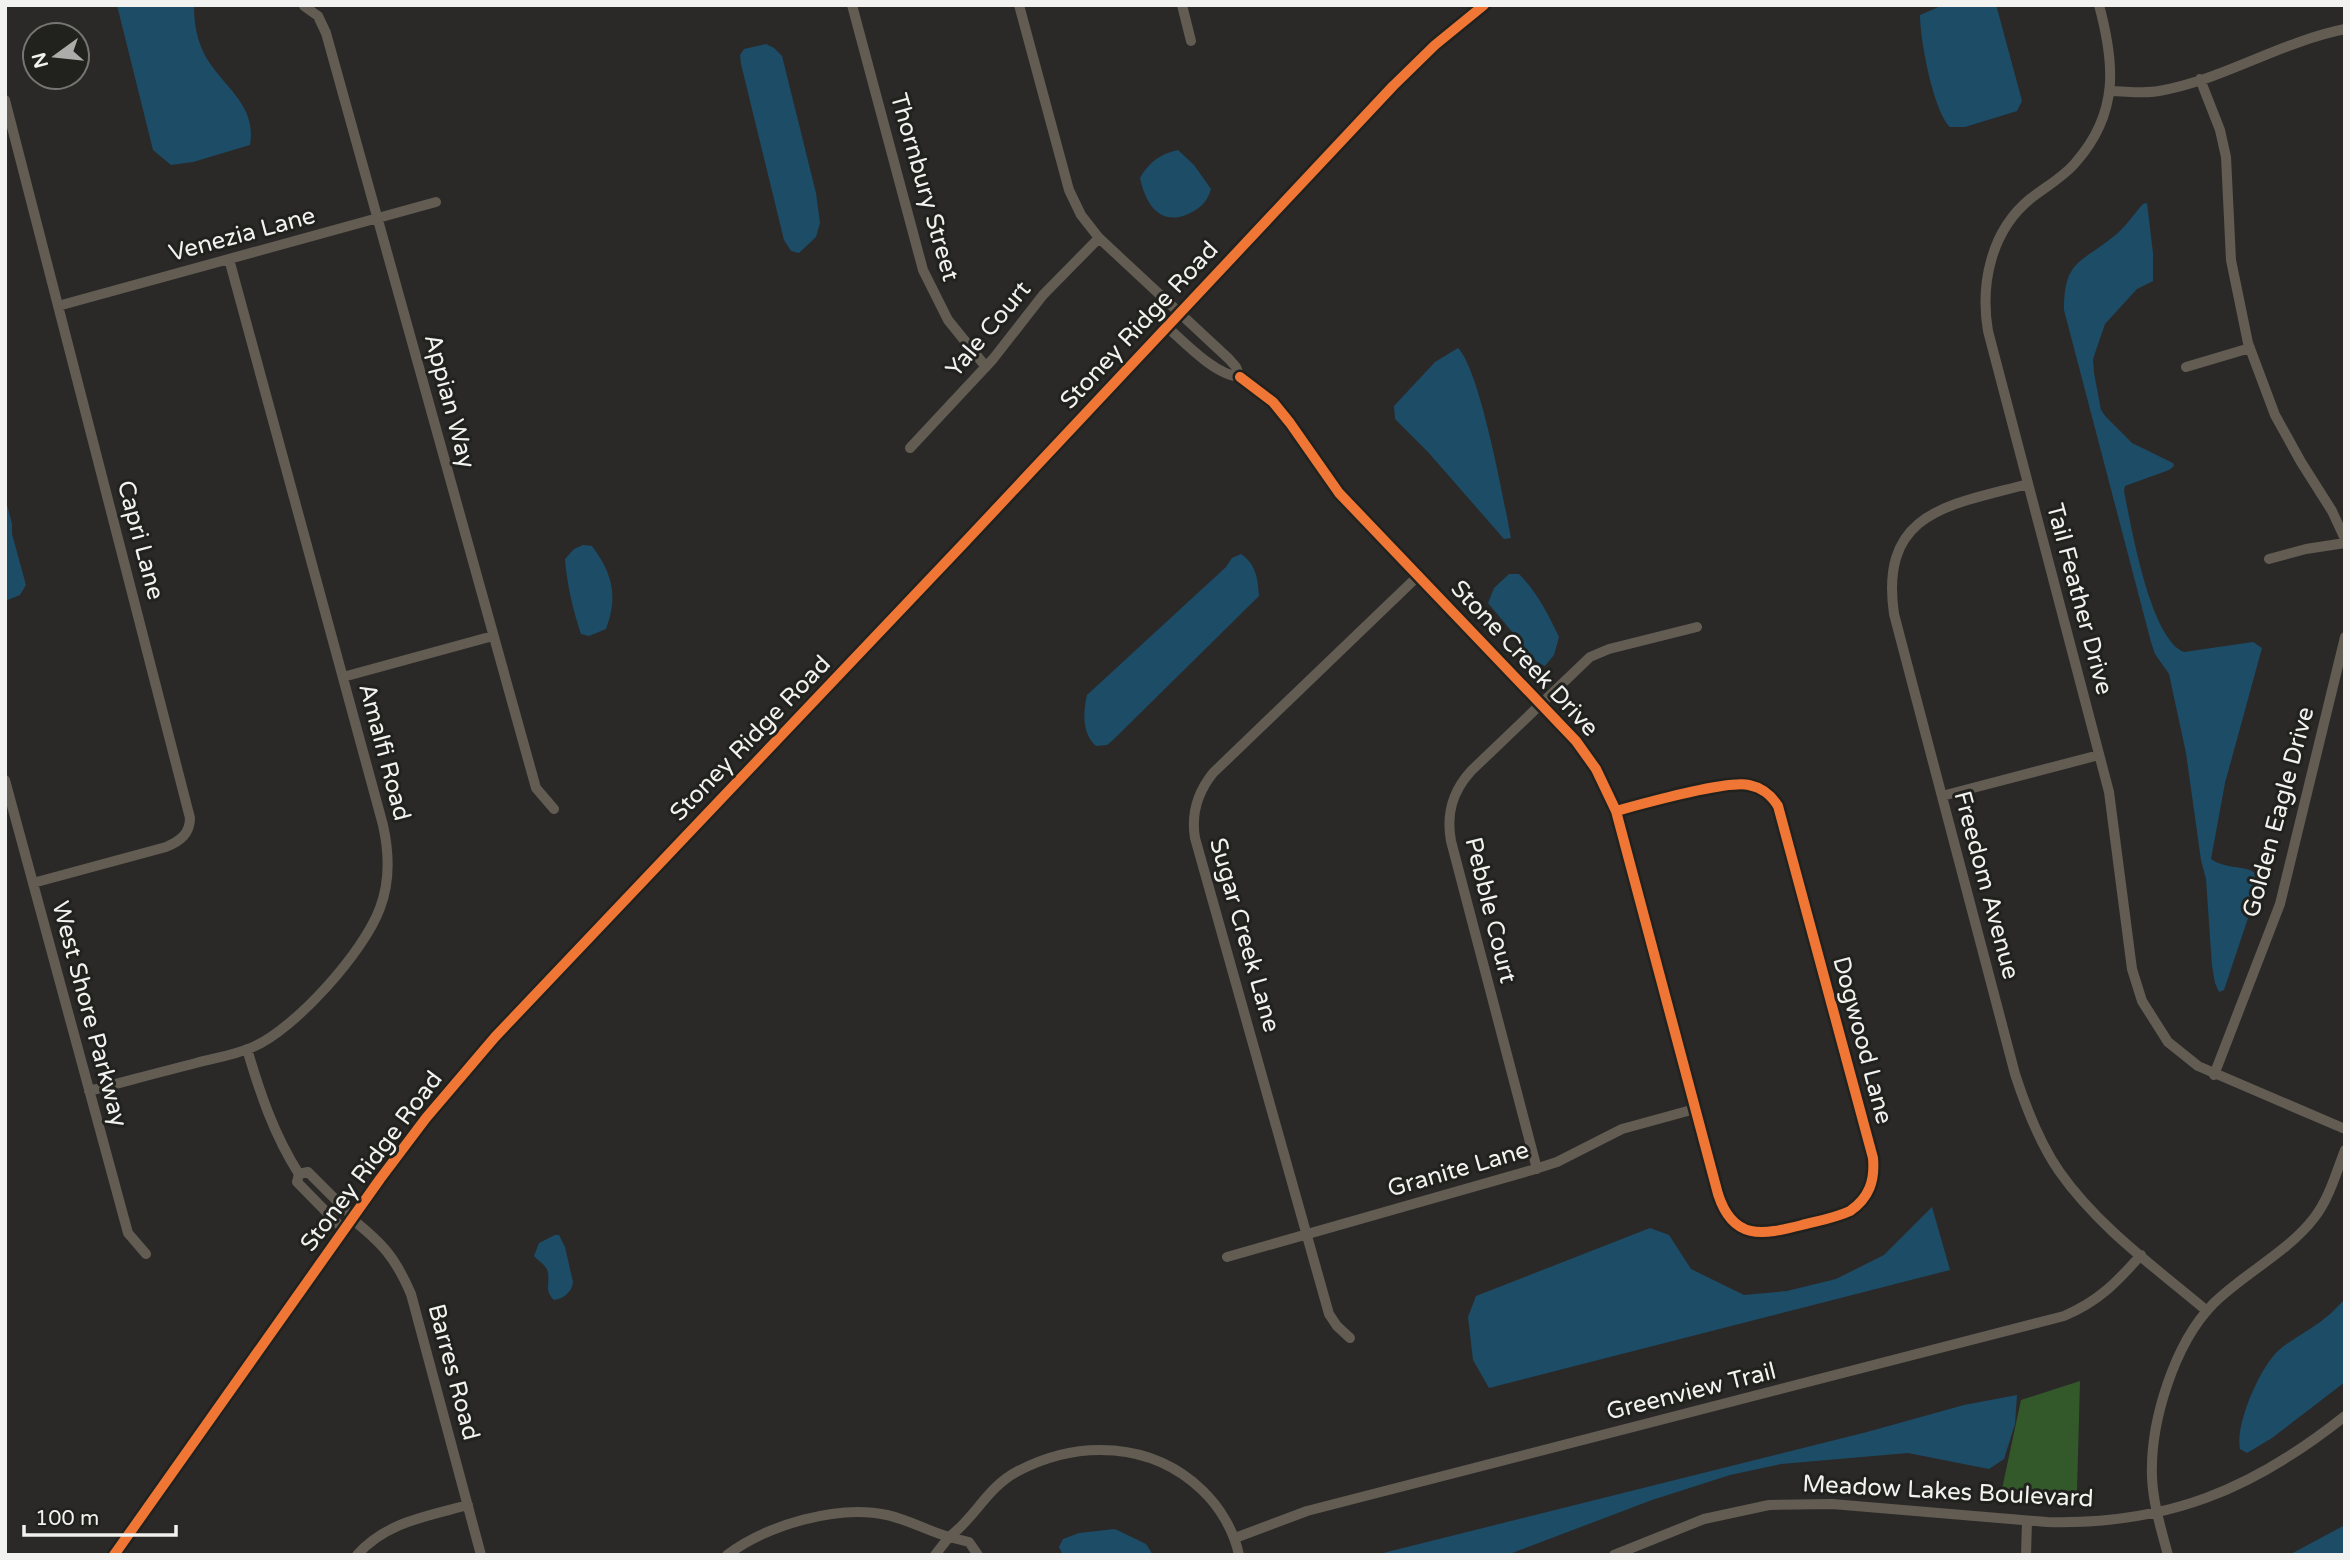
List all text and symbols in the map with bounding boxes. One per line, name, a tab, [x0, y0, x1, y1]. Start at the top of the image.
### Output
north arrow	[21, 21, 91, 91]
text: N	[28, 50, 53, 70]
street label: Thornbury Street	[884, 90, 965, 284]
street label: Venezia Lane	[166, 201, 318, 268]
street label: Stoney Ridge Road	[1054, 236, 1224, 415]
street label: Yale Court	[940, 275, 1037, 383]
street label: Appian Way	[418, 331, 481, 472]
street label: Capri Lane	[111, 477, 170, 603]
street label: Tail Feather Drive	[2040, 500, 2119, 698]
street label: Stone Creek Drive	[1445, 574, 1605, 743]
street label: Stoney Ridge Road	[664, 650, 837, 827]
street label: Amalfi Road	[352, 680, 417, 824]
street label: Golden Eagle Drive	[2236, 704, 2321, 921]
street label: Freedom Avenue	[1947, 788, 2026, 983]
street label: Pebble Court	[1458, 834, 1523, 986]
street label: Sugar Creek Lane	[1203, 835, 1286, 1036]
street label: West Shore Parkway	[45, 898, 134, 1130]
street label: Dogwood Lane	[1826, 953, 1899, 1127]
street label: Stoney Ridge Road	[294, 1065, 449, 1257]
street label: Granite Lane	[1384, 1135, 1532, 1204]
street label: Barres Road	[421, 1301, 486, 1443]
street label: Greenview Trail	[1603, 1356, 1779, 1427]
street label: Meadow Lakes Boulevard	[1802, 1469, 2094, 1514]
scale bar	[24, 1494, 177, 1538]
text: 100 m	[35, 1506, 99, 1531]

